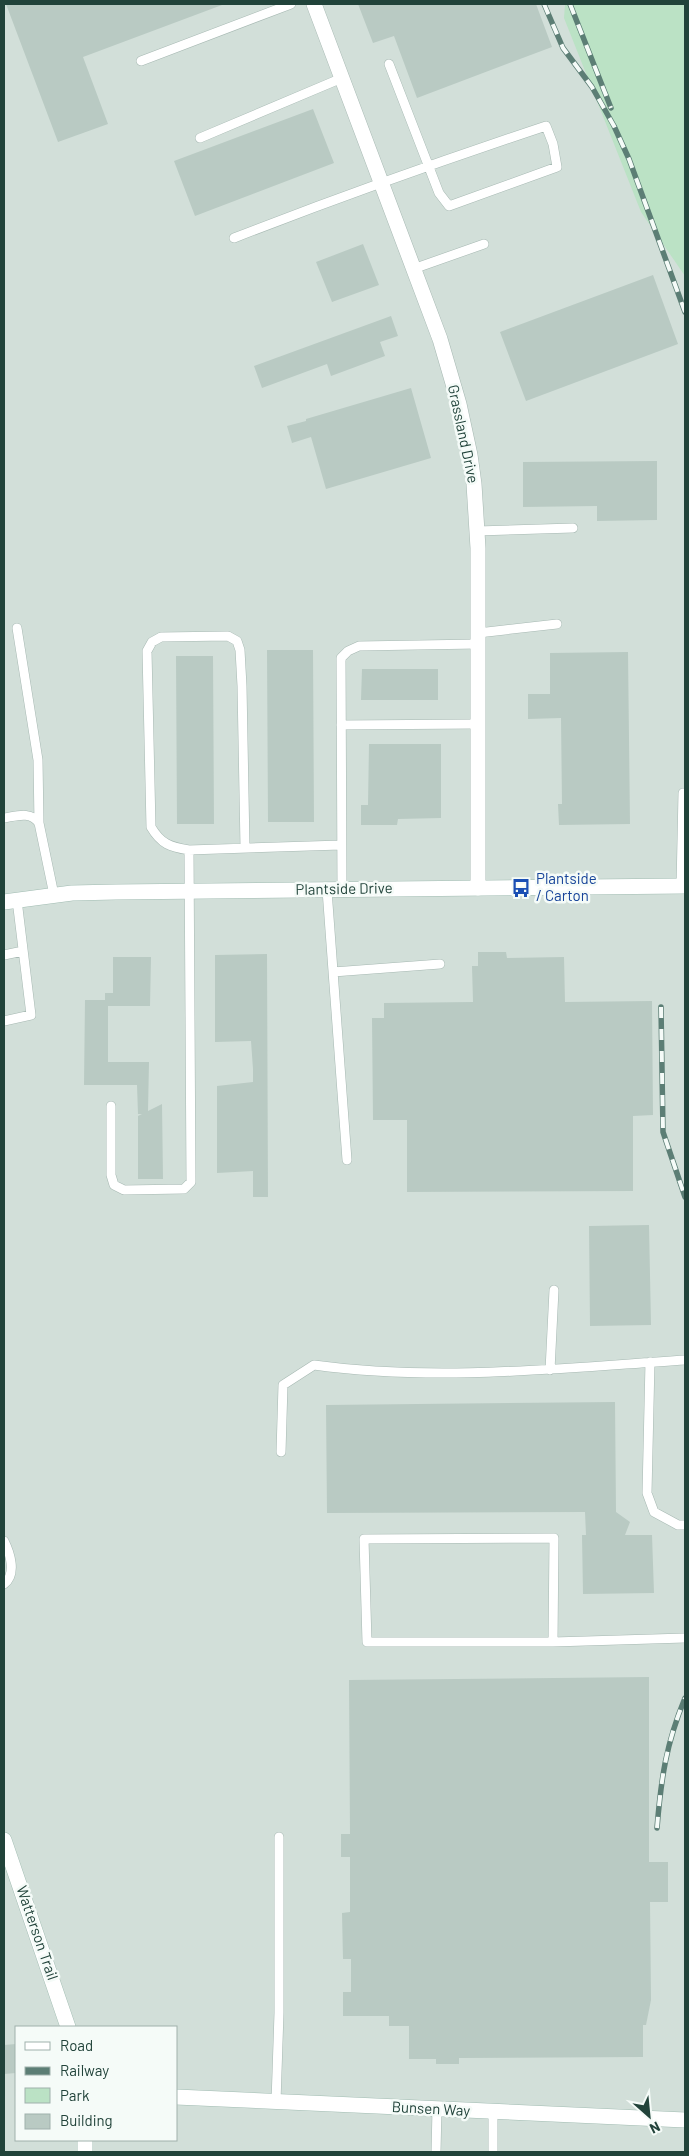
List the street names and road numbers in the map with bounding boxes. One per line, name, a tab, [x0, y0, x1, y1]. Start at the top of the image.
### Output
street label: Grassland Drive	[445, 383, 483, 485]
street label: Plantside Drive	[295, 878, 393, 898]
street label: Watterson Trail	[13, 1883, 63, 1982]
street label: Bunsen Way	[391, 2097, 471, 2119]

